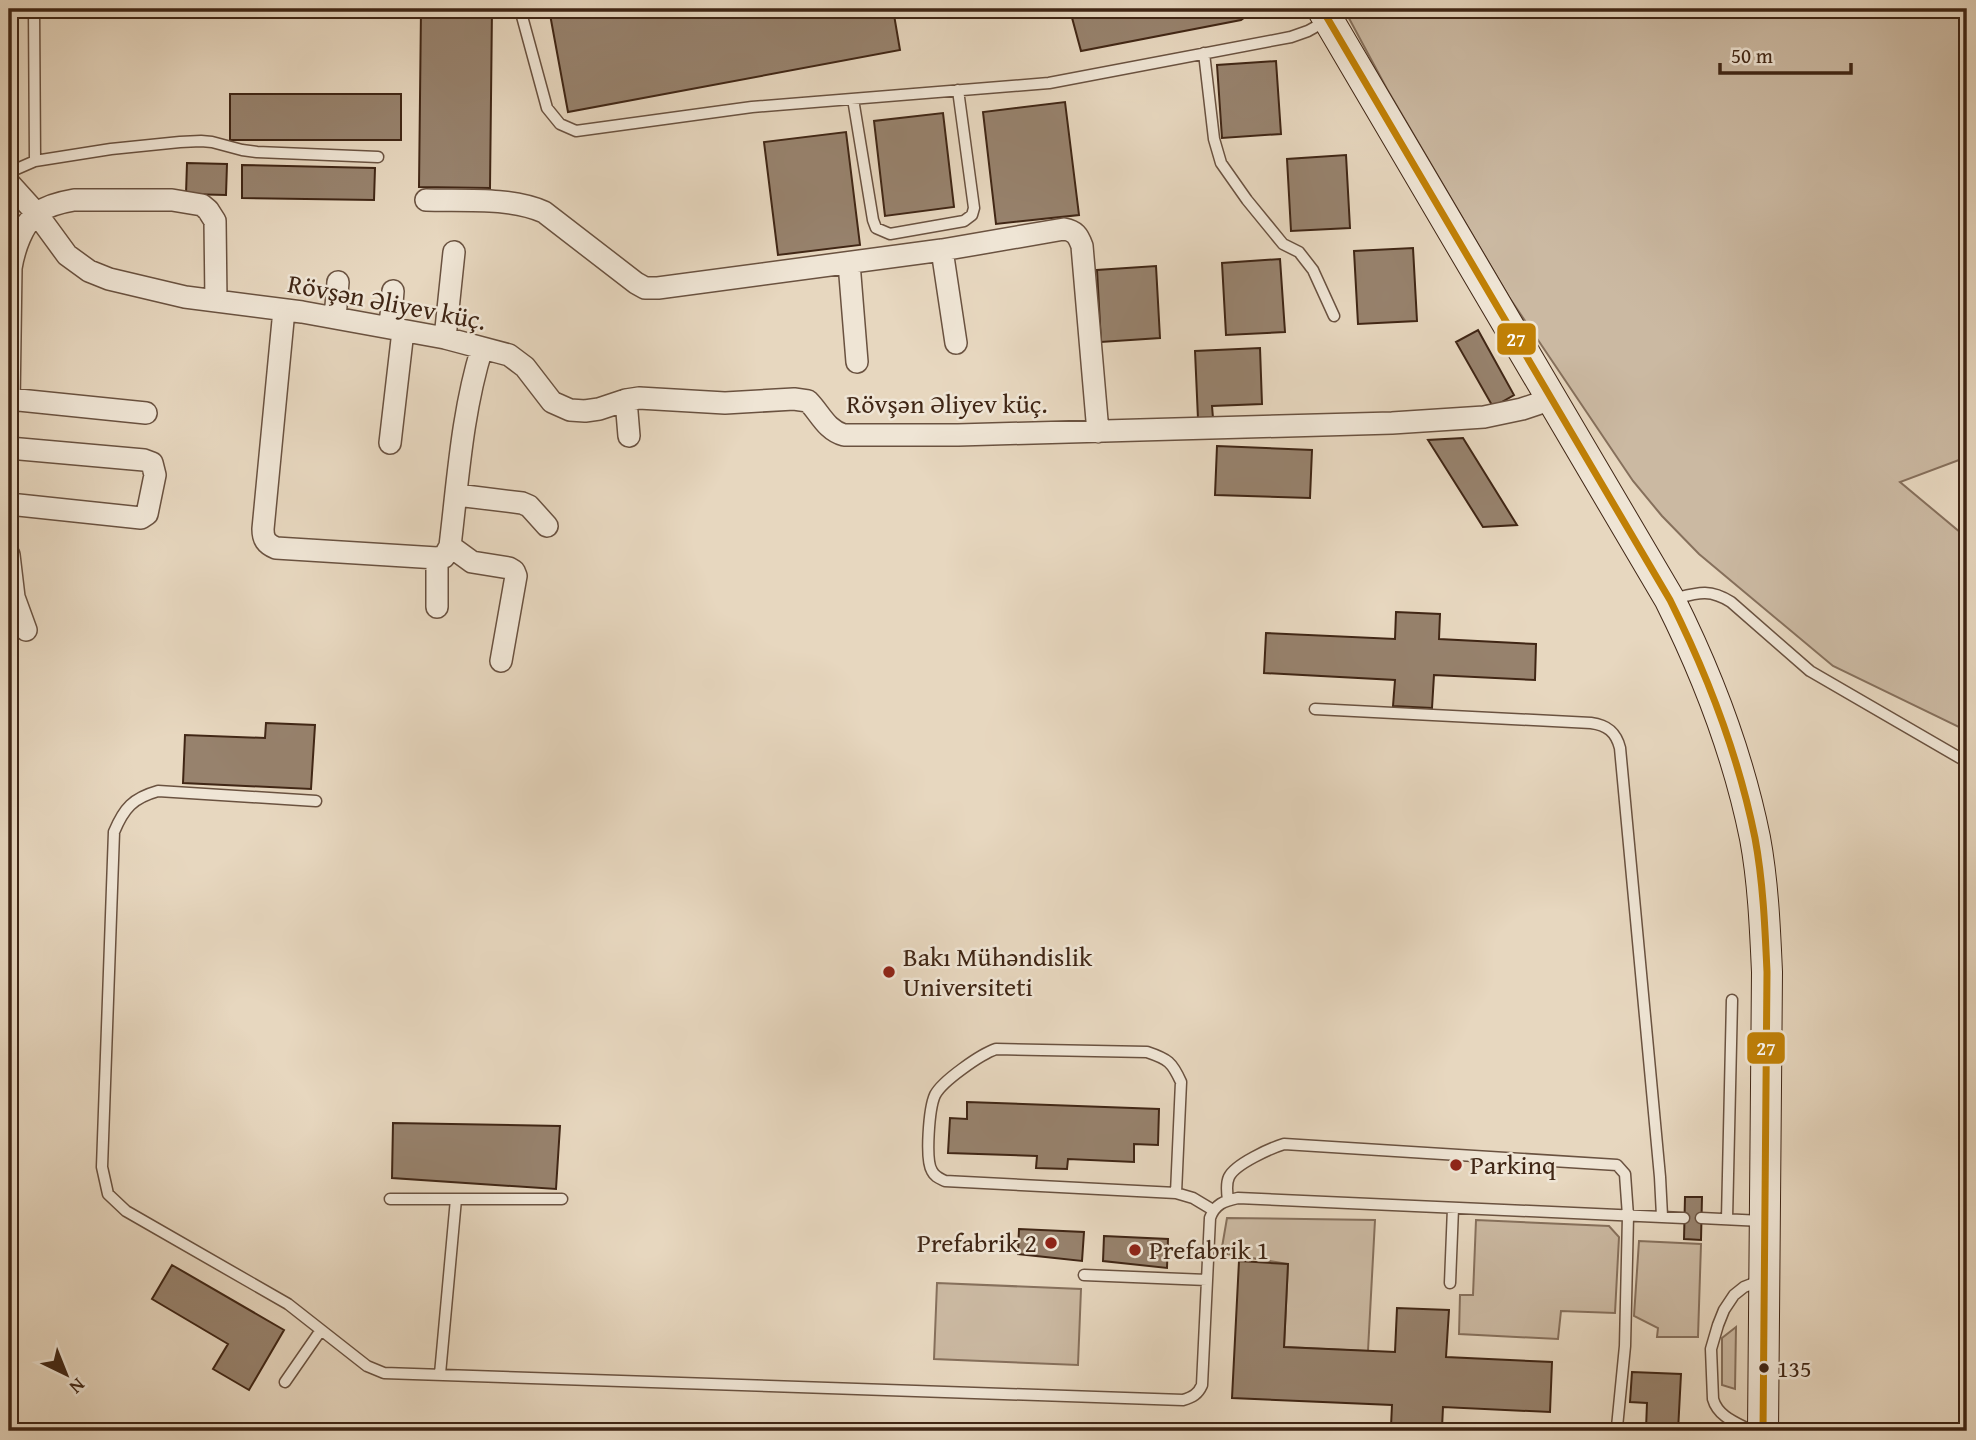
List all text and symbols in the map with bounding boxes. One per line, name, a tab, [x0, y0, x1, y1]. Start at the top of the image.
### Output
scale bar	[1720, 32, 1852, 76]
text: 50 m	[1731, 40, 1773, 71]
street label: Rövşən Əliyev küç.	[285, 263, 490, 340]
line badge: 27	[1496, 322, 1537, 356]
text: 27	[1506, 325, 1526, 353]
street label: Rövşən Əliyev küç.	[846, 384, 1048, 423]
place label: Bakı Mühəndislik Universiteti	[903, 937, 1093, 1006]
marker: Bakı Mühəndislik Universiteti	[881, 964, 897, 980]
line badge: 27	[1746, 1031, 1786, 1065]
text: 27	[1756, 1034, 1776, 1062]
place label: Parkinq	[1470, 1145, 1556, 1184]
marker: Parkinq	[1448, 1157, 1464, 1173]
place label: Prefabrik 2	[917, 1223, 1037, 1262]
place label: Prefabrik 1	[1149, 1230, 1269, 1269]
marker: Prefabrik 2	[1043, 1235, 1059, 1251]
marker: Prefabrik 1	[1127, 1242, 1143, 1258]
north arrow	[32, 1338, 102, 1408]
place label: 135	[1777, 1351, 1812, 1386]
marker: 135	[1757, 1361, 1771, 1375]
text: N	[63, 1372, 92, 1401]

